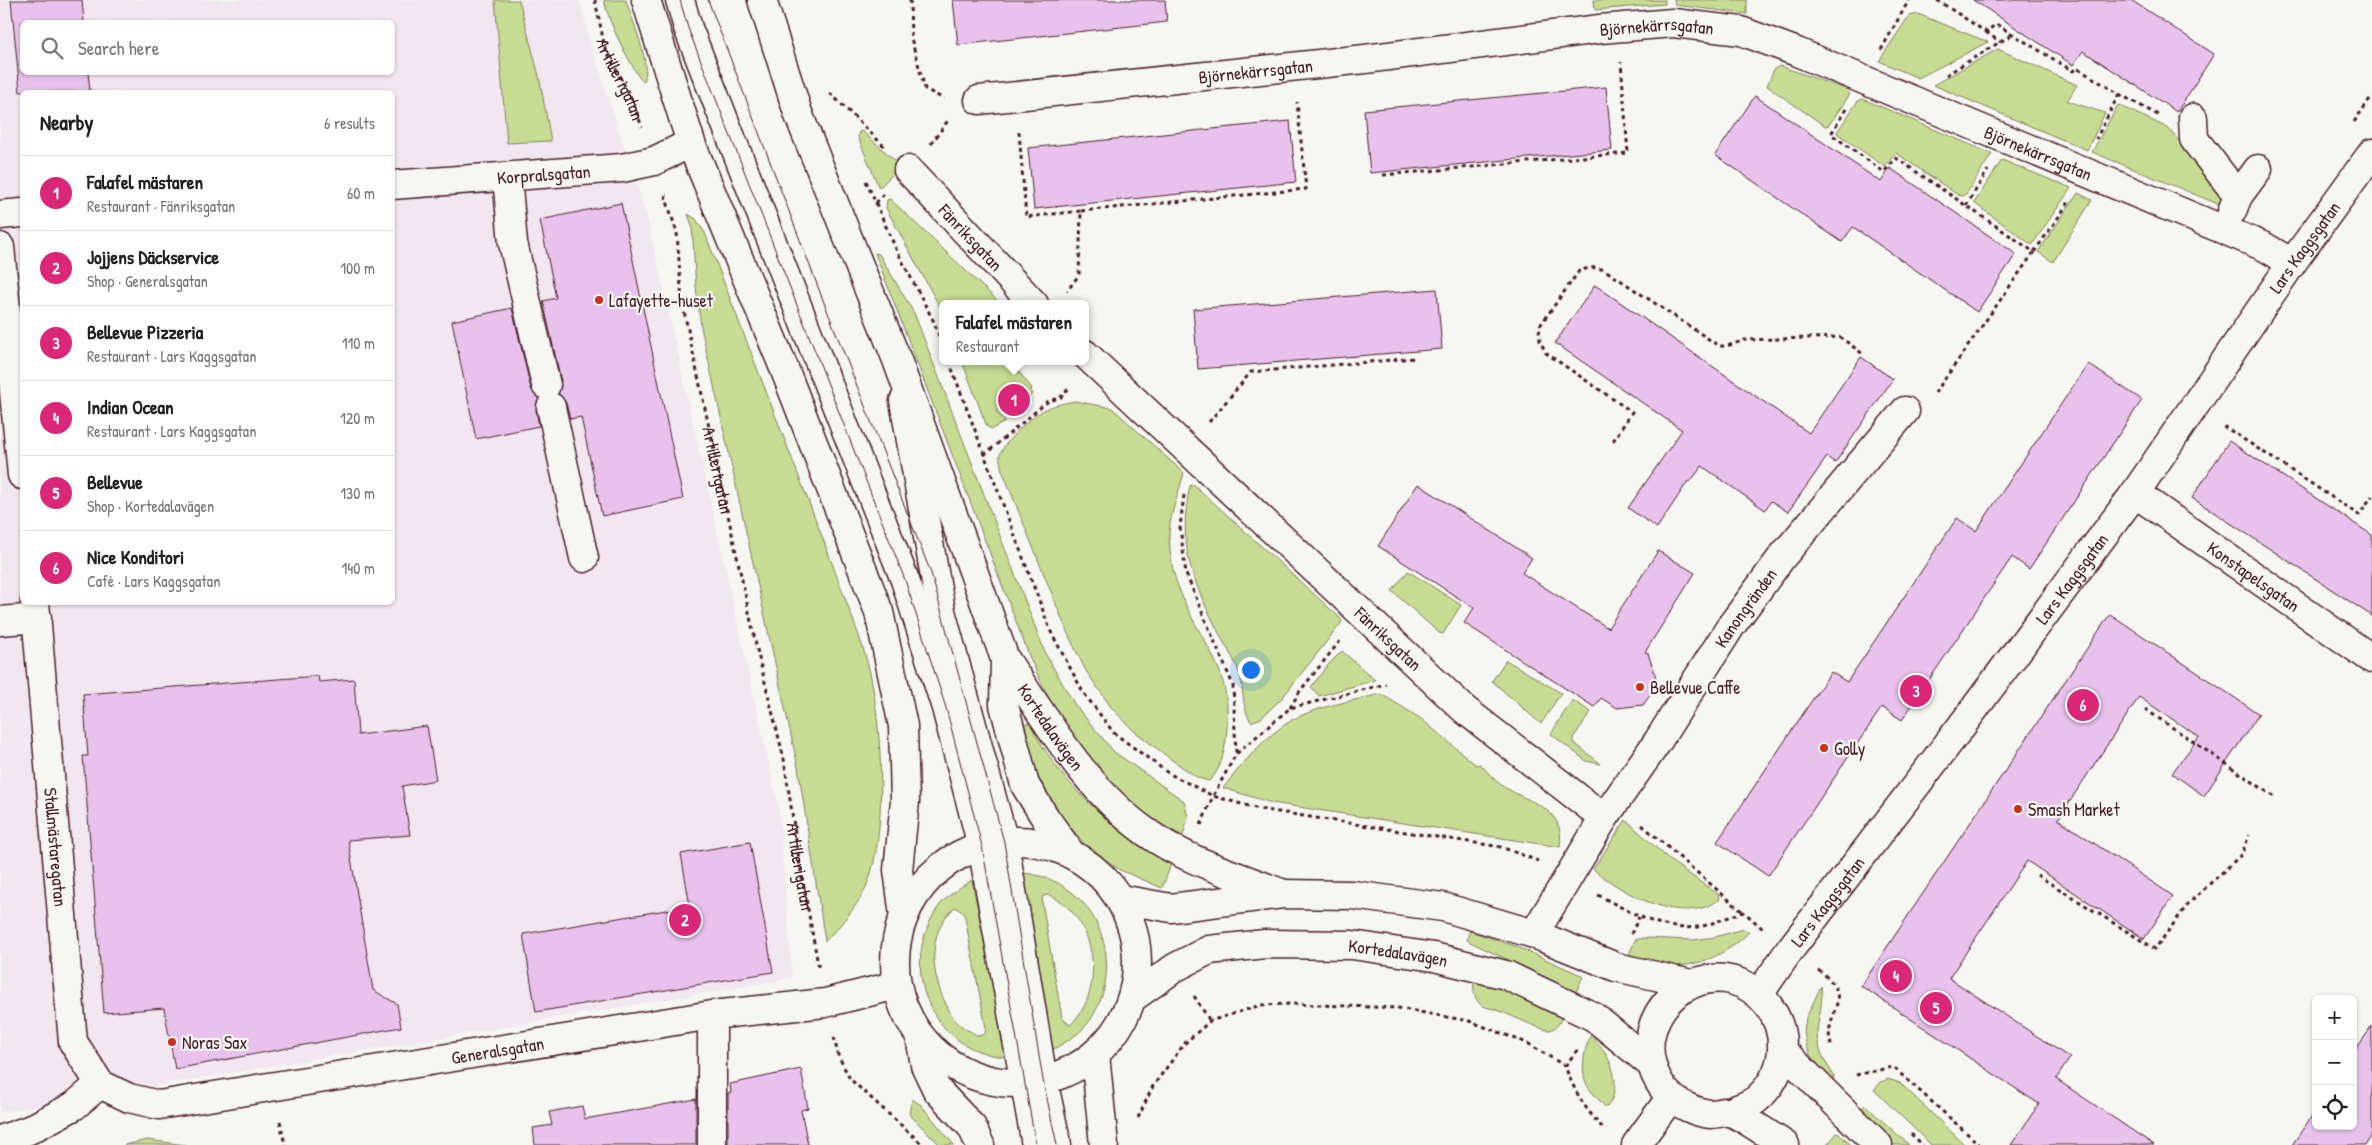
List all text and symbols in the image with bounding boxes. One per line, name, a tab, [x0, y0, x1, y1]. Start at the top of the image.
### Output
street label: Björnekärrsgatan	[1599, 10, 1715, 41]
search box	[20, 20, 395, 75]
icon: search	[38, 34, 66, 62]
text: Search here	[78, 35, 159, 61]
street label: Artillerigatan	[591, 36, 651, 123]
street label: Björnekärrsgatan	[1197, 52, 1314, 89]
text: Nearby	[40, 108, 93, 137]
text: 6 results	[324, 112, 375, 134]
street label: Björnekärrsgatan	[1981, 119, 2096, 186]
street label: Korpralsgatan	[496, 158, 591, 190]
text: Falafel mästaren	[87, 169, 203, 195]
text: 1	[53, 182, 59, 204]
text: 60 m	[347, 182, 375, 204]
text: Restaurant · Fänriksgatan	[87, 195, 235, 217]
street label: Lars Kaggsgatan	[2263, 196, 2346, 298]
street label: Fänriksgatan	[933, 197, 1009, 276]
text: Jojjens Däckservice	[87, 244, 219, 270]
text: 2	[52, 257, 60, 279]
text: 100 m	[340, 257, 375, 279]
text: Shop · Generalsgatan	[87, 270, 208, 292]
place label: Lafayette-huset	[609, 288, 714, 313]
marker: Lafayette-huset	[593, 294, 605, 306]
popup	[939, 300, 1089, 365]
text: Falafel mästaren	[956, 309, 1072, 335]
text: Bellevue Pizzeria	[87, 319, 203, 345]
text: 3	[52, 332, 60, 354]
text: 110 m	[342, 332, 375, 354]
text: Restaurant	[956, 335, 1019, 357]
text: Restaurant · Lars Kaggsgatan	[87, 345, 256, 367]
pin: 1	[998, 381, 1030, 419]
text: Indian Ocean	[87, 394, 174, 420]
text: 4	[53, 407, 59, 429]
text: 120 m	[340, 407, 375, 429]
text: Restaurant · Lars Kaggsgatan	[87, 420, 256, 442]
street label: Artillerigatan	[697, 424, 740, 516]
text: Bellevue	[87, 469, 143, 495]
text: 5	[53, 482, 59, 504]
text: 130 m	[340, 482, 375, 504]
text: Shop · Kortedalavägen	[87, 495, 214, 517]
street label: Lars Kaggsgatan	[2029, 528, 2114, 629]
street label: Konstapelsgatan	[2202, 535, 2305, 617]
text: Nice Konditori	[87, 544, 184, 570]
text: 6	[53, 557, 59, 579]
text: 140 m	[341, 557, 375, 579]
street label: Kanongränden	[1708, 563, 1782, 652]
text: Café · Lars Kaggsgatan	[87, 570, 220, 592]
street label: Fänriksgatan	[1349, 600, 1428, 676]
your location	[1238, 657, 1264, 683]
pin: 3	[1900, 672, 1932, 710]
place label: Bellevue Caffe	[1650, 675, 1740, 700]
street label: Kortedalavägen	[1012, 678, 1090, 776]
marker: Bellevue Caffe	[1634, 681, 1646, 693]
pin: 6	[2067, 686, 2099, 724]
place label: Golly	[1834, 736, 1866, 761]
marker: Golly	[1818, 742, 1830, 754]
street label: Stallmästaregatan	[39, 787, 74, 908]
place label: Smash Market	[2028, 797, 2121, 822]
marker: Smash Market	[2012, 803, 2024, 815]
street label: Artillerigatan	[781, 821, 820, 912]
street label: Lars Kaggsgatan	[1784, 851, 1870, 952]
pin: 2	[669, 901, 701, 939]
street label: Kortedalavägen	[1347, 932, 1451, 973]
pin: 4	[1880, 957, 1912, 995]
pin: 5	[1920, 989, 1952, 1027]
map controls	[2312, 995, 2357, 1130]
button: +	[2312, 995, 2357, 1040]
place label: Noras Sax	[182, 1030, 247, 1055]
street label: Generalsgatan	[449, 1030, 546, 1070]
marker: Noras Sax	[166, 1036, 178, 1048]
button: −	[2312, 1040, 2357, 1085]
button: locate	[2312, 1085, 2357, 1130]

